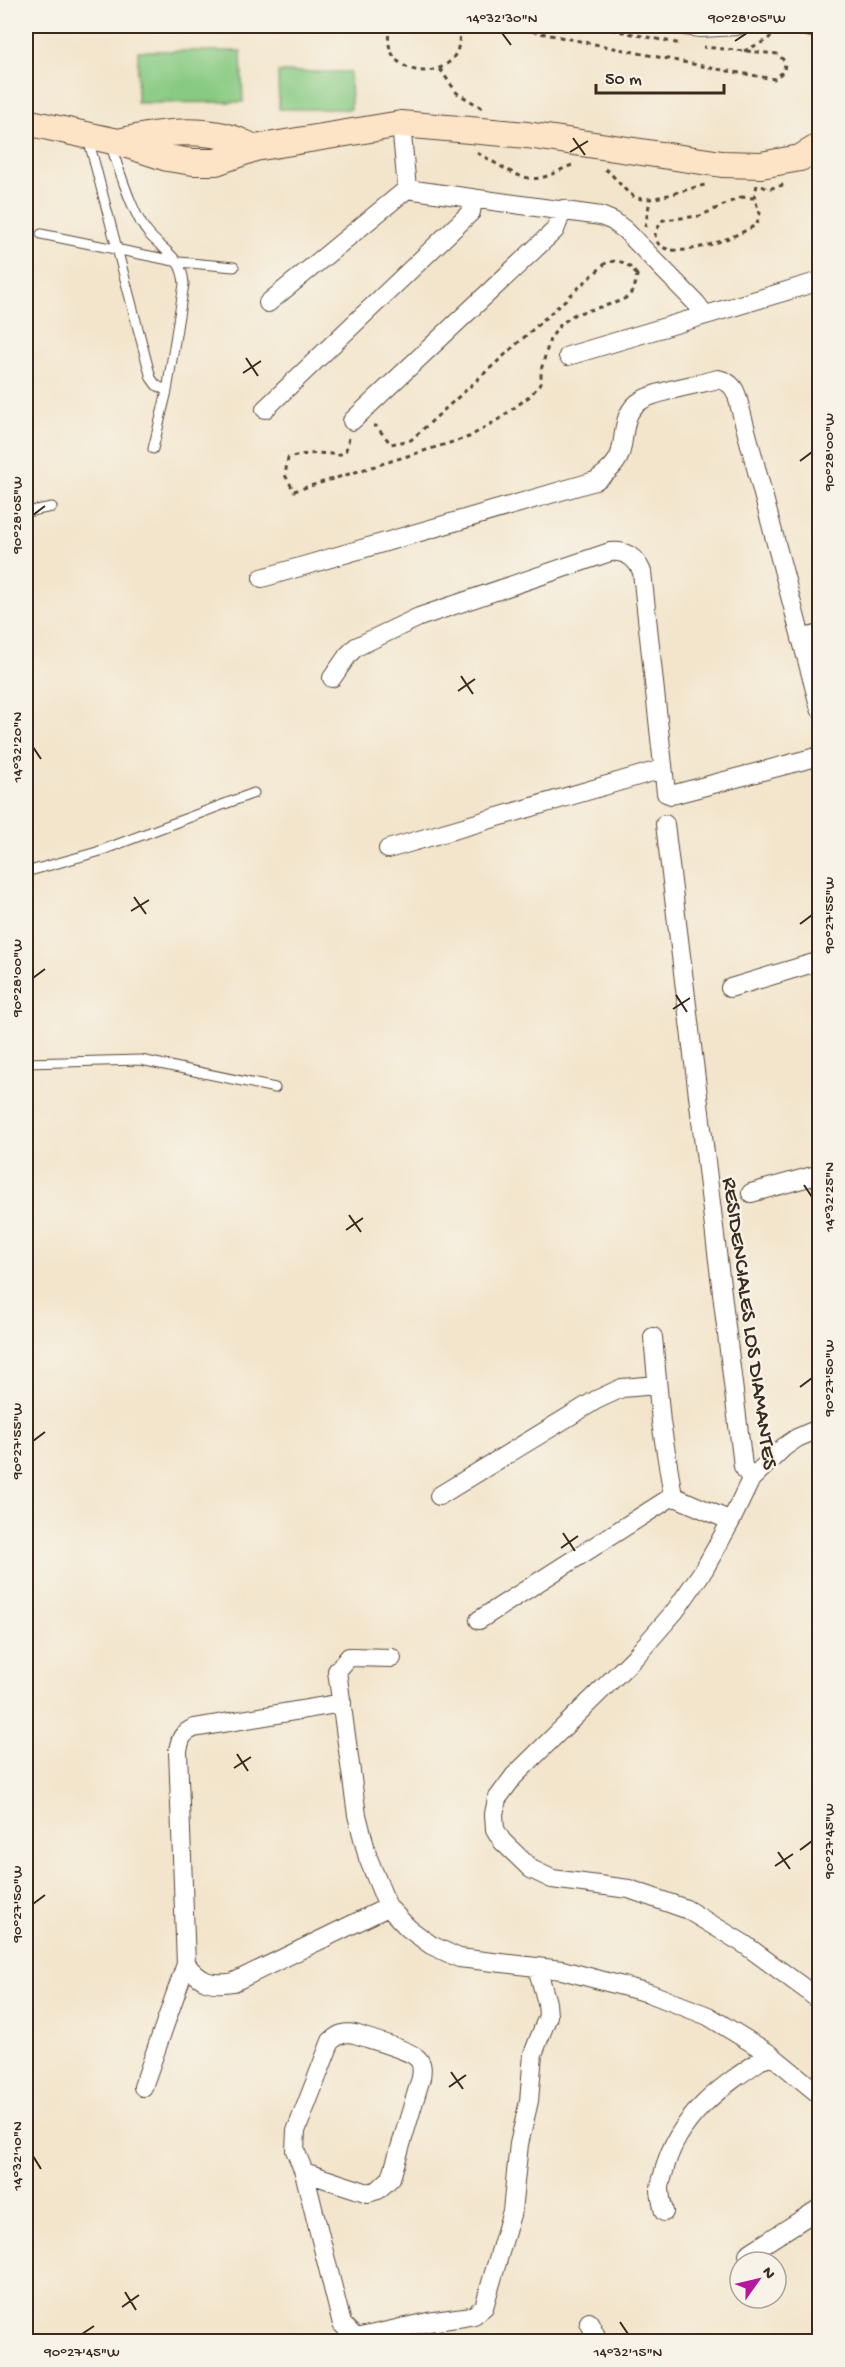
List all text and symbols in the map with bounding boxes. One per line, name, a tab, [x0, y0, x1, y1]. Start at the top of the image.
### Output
text: 14°32'30"N	[465, 10, 538, 28]
text: 90°28'05"W	[707, 10, 786, 28]
scale bar	[596, 57, 724, 95]
text: 50 m	[605, 70, 642, 91]
text: 90°28'00"W	[821, 413, 839, 492]
text: 90°28'05"W	[9, 476, 27, 555]
text: 14°32'20"N	[9, 711, 27, 783]
text: 90°27'55"W	[821, 877, 839, 954]
text: 90°28'00"W	[9, 939, 27, 1018]
text: 14°32'25"N	[821, 1162, 839, 1233]
street label: RESIDENCIALES LOS DIAMANTES	[715, 1176, 782, 1472]
text: 90°27'50"W	[821, 1339, 839, 1418]
text: 90°27'55"W	[9, 1403, 27, 1480]
text: 90°27'45"W	[821, 1803, 839, 1880]
text: 90°27'50"W	[9, 1865, 27, 1944]
text: 14°32'10"N	[9, 2121, 27, 2192]
north arrow	[728, 2250, 788, 2310]
text: N	[757, 2264, 779, 2284]
text: 90°27'45"W	[43, 2344, 120, 2362]
text: 14°32'15"N	[593, 2344, 663, 2362]

